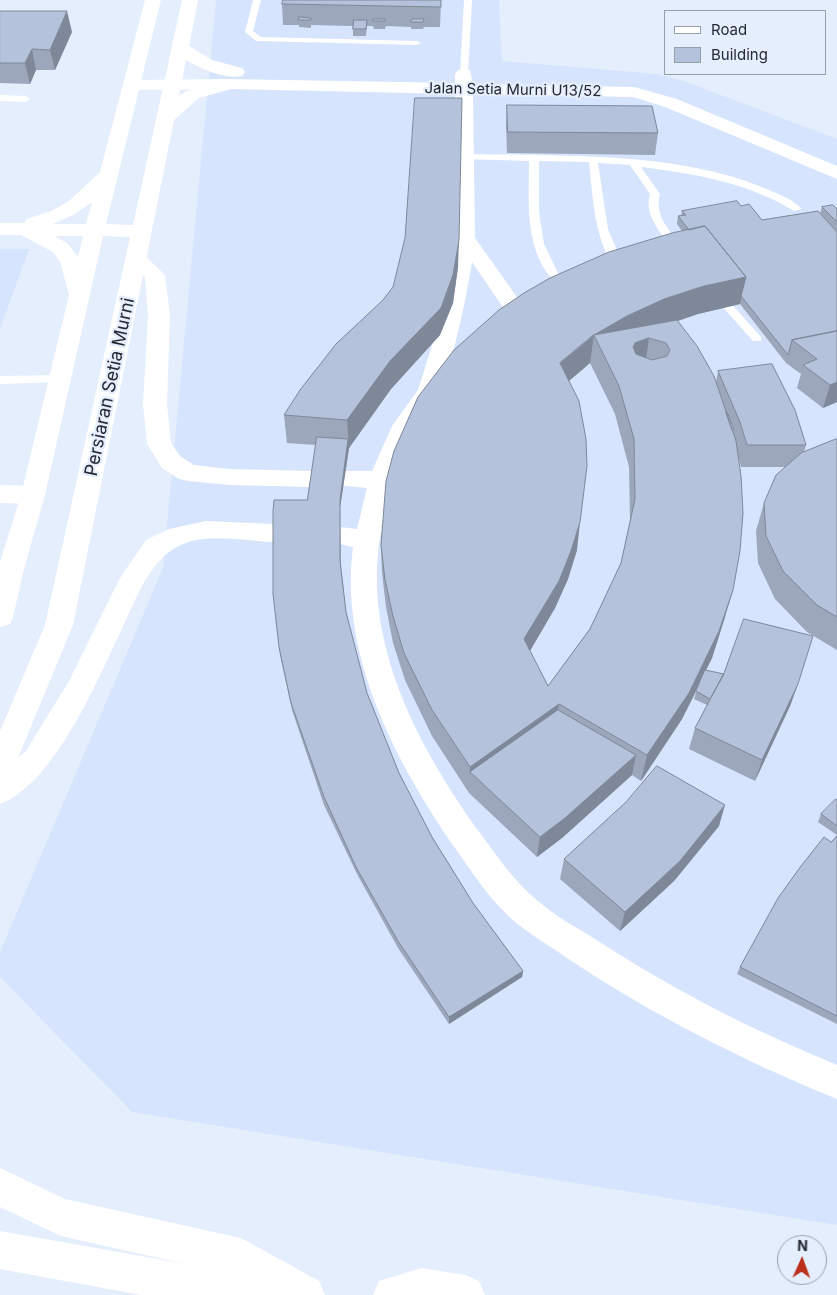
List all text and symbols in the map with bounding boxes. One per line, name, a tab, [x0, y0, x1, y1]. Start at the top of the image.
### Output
legend	[664, 10, 827, 75]
text: Road	[711, 20, 747, 39]
text: Building	[711, 45, 768, 64]
street label: Jalan Setia Murni U13/52	[424, 79, 602, 101]
street label: Persiaran Setia Murni	[81, 296, 139, 478]
north arrow	[777, 1235, 827, 1285]
text: N	[797, 1237, 808, 1254]

